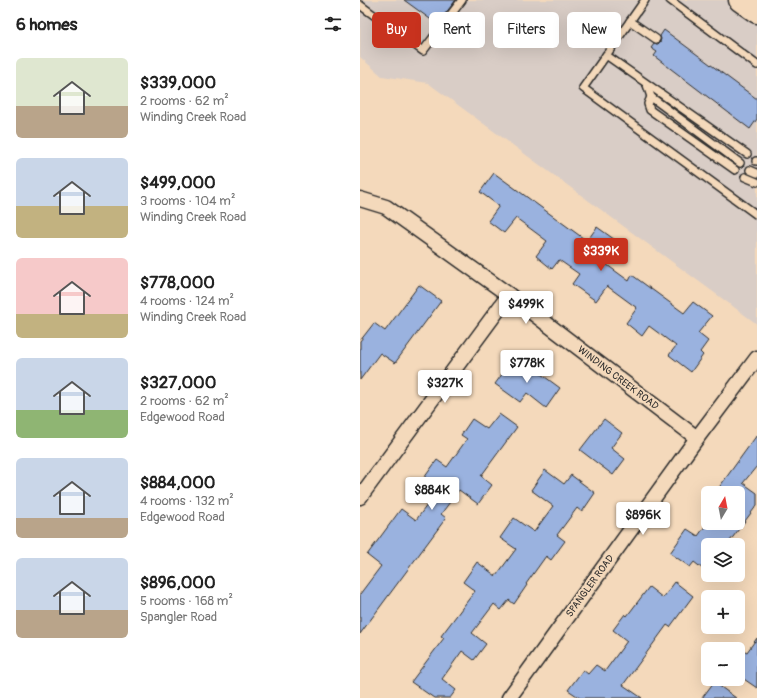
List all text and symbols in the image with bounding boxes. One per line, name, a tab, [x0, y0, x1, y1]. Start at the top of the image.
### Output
chip: Buy	[372, 12, 421, 48]
chip: Rent	[429, 12, 485, 48]
chip: Filters	[493, 12, 559, 48]
chip: New	[567, 12, 621, 48]
icon: filters	[322, 13, 344, 35]
text: 6 homes	[16, 14, 77, 35]
text: $339,000	[140, 72, 216, 93]
icon: home	[48, 74, 96, 122]
text: 2 rooms · 62 m²	[140, 93, 229, 109]
text: Winding Creek Road	[140, 109, 246, 125]
text: $499,000	[140, 172, 216, 193]
icon: home	[48, 174, 96, 222]
text: 3 rooms · 104 m²	[140, 193, 235, 209]
text: Winding Creek Road	[140, 209, 246, 225]
pin: $339K	[573, 238, 629, 272]
text: $339K	[583, 243, 619, 259]
text: $778,000	[140, 272, 215, 293]
icon: home	[48, 274, 96, 322]
pin: $499K	[498, 291, 554, 325]
text: 4 rooms · 124 m²	[140, 293, 234, 309]
text: $499K	[508, 296, 544, 312]
text: Winding Creek Road	[140, 309, 246, 325]
street label: WINDING CREEK ROAD	[575, 344, 661, 412]
pin: $778K	[499, 350, 555, 384]
text: $778K	[509, 355, 545, 371]
pin: $327K	[417, 370, 473, 404]
text: $327,000	[140, 372, 216, 393]
icon: home	[48, 374, 96, 422]
text: $327K	[427, 375, 463, 391]
text: 2 rooms · 62 m²	[140, 393, 229, 409]
text: Edgewood Road	[140, 409, 225, 425]
text: $884,000	[140, 472, 215, 493]
icon: home	[48, 474, 96, 522]
pin: $884K	[404, 477, 460, 511]
text: $884K	[414, 482, 450, 498]
north arrow	[701, 486, 745, 530]
map controls	[701, 486, 745, 686]
text: 4 rooms · 132 m²	[140, 493, 234, 509]
pin: $896K	[615, 502, 671, 536]
text: $896K	[625, 507, 661, 523]
text: Edgewood Road	[140, 509, 225, 525]
button: layers	[701, 538, 745, 582]
street label: SPANGLER ROAD	[563, 553, 617, 619]
text: $896,000	[140, 572, 216, 593]
icon: home	[48, 574, 96, 622]
button: +	[701, 590, 745, 634]
text: 5 rooms · 168 m²	[140, 593, 233, 609]
text: Spangler Road	[140, 609, 217, 625]
button: −	[701, 642, 745, 686]

